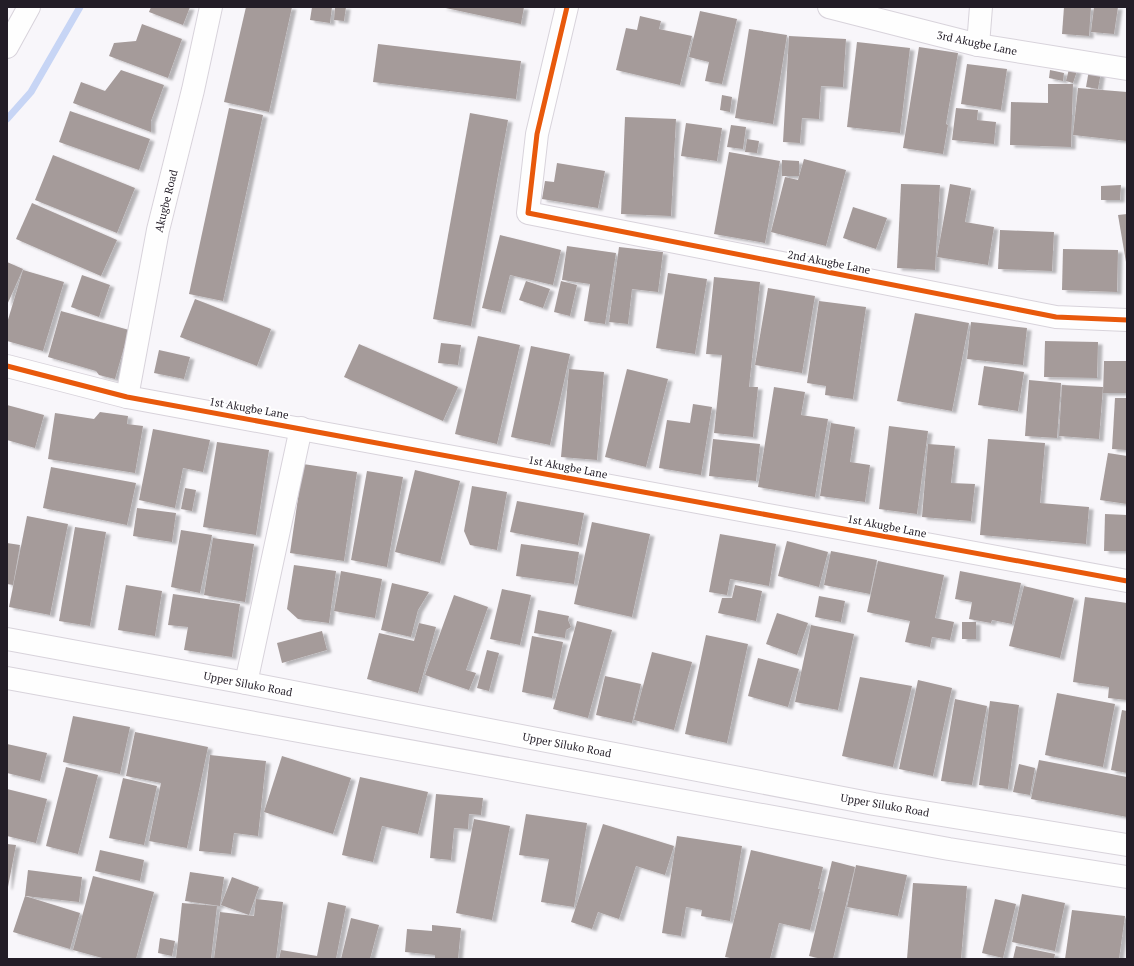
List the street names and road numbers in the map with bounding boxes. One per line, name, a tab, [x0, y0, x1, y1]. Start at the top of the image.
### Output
street label: 3rd Akugbe Lane	[936, 28, 1019, 58]
street label: Akugbe Road	[151, 168, 181, 234]
street label: 2nd Akugbe Lane	[786, 247, 872, 277]
street label: 1st Akugbe Lane	[208, 394, 290, 422]
street label: 1st Akugbe Lane	[527, 452, 609, 482]
street label: 1st Akugbe Lane	[846, 511, 928, 541]
street label: Upper Siluko Road	[203, 669, 293, 699]
street label: Upper Siluko Road	[522, 730, 612, 760]
street label: Upper Siluko Road	[839, 790, 931, 820]

